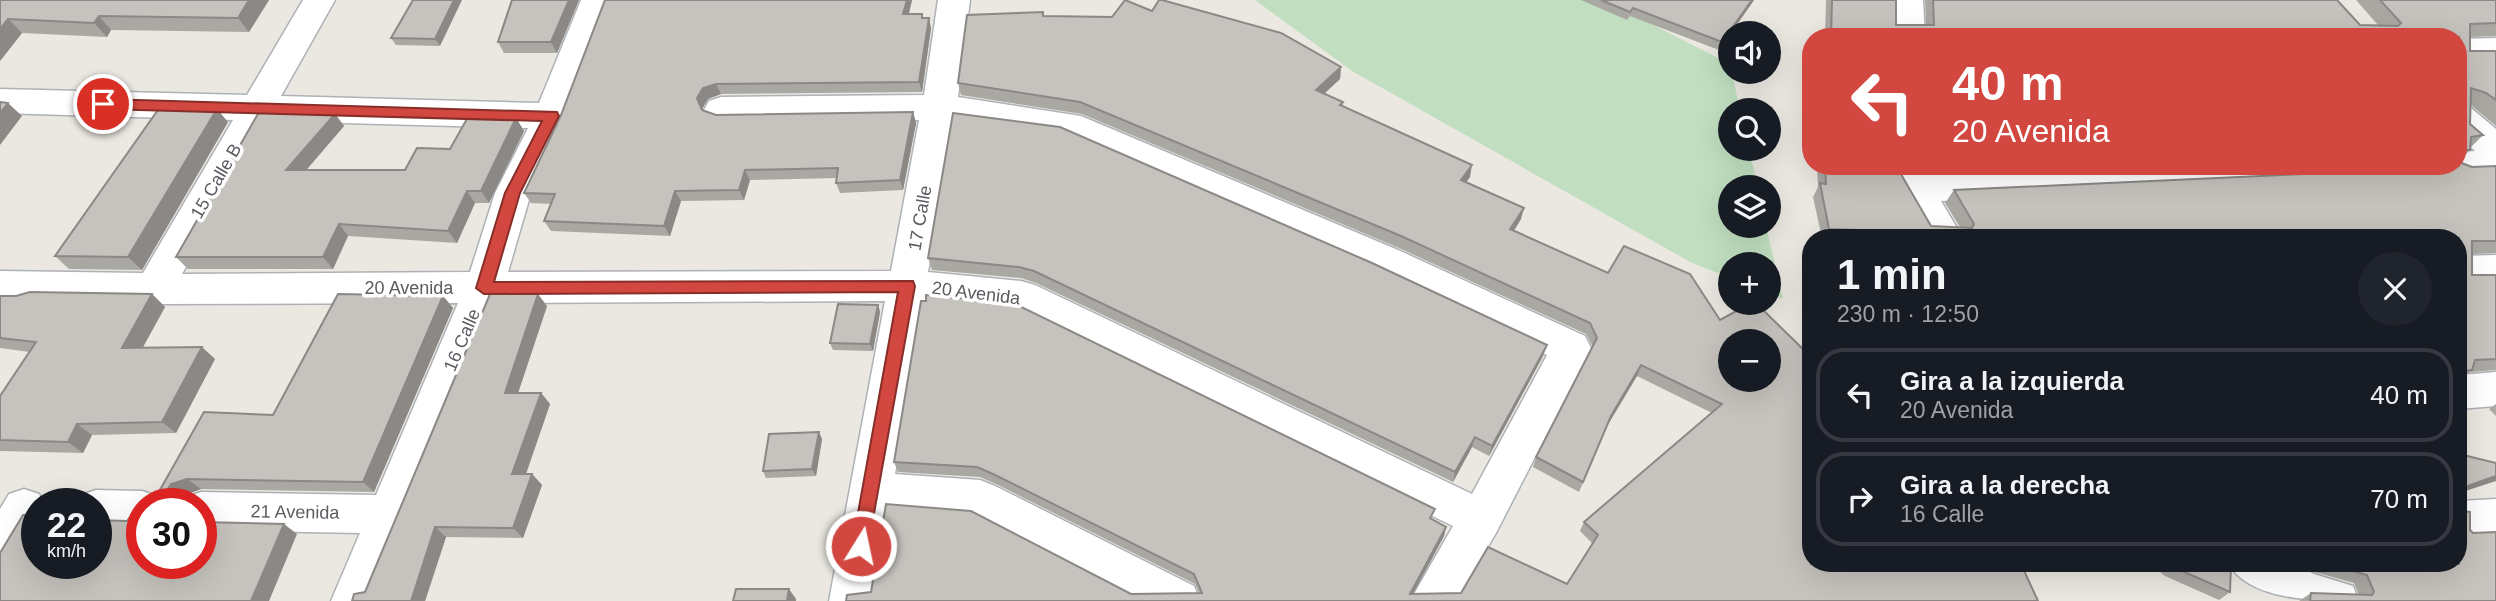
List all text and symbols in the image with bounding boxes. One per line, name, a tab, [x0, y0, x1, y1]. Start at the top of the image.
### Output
map controls	[1718, 21, 1781, 392]
button: sound	[1718, 21, 1781, 84]
icon: left	[1837, 56, 1928, 147]
text: 40 m	[1952, 56, 2064, 110]
pin	[73, 74, 133, 134]
icon: arrive	[84, 85, 122, 123]
button: search	[1718, 98, 1781, 161]
text: 20 Avenida	[1952, 113, 2110, 149]
street label: 15 Calle B	[187, 140, 245, 222]
button: layers	[1718, 175, 1781, 238]
street label: 17 Calle	[904, 184, 936, 252]
text: 1 min	[1837, 251, 1947, 298]
button: +	[1718, 252, 1781, 315]
button: close	[2358, 252, 2432, 326]
street label: 20 Avenida	[365, 278, 454, 298]
street label: 20 Avenida	[931, 278, 1022, 308]
text: 230 m · 12:50	[1837, 301, 1979, 327]
street label: 16 Calle	[440, 306, 484, 374]
button: −	[1718, 329, 1781, 392]
text: Gira a la izquierda	[1900, 366, 2124, 396]
icon: left	[1841, 376, 1879, 414]
text: 40 m	[2370, 380, 2428, 410]
text: 20 Avenida	[1900, 397, 2013, 423]
text: Gira a la derecha	[1900, 470, 2110, 500]
icon: right	[1841, 480, 1879, 518]
text: 70 m	[2370, 484, 2428, 514]
speed limit sign: 30	[126, 488, 217, 579]
street label: 21 Avenida	[250, 501, 341, 523]
text: 16 Calle	[1900, 501, 1984, 527]
text: 22	[47, 505, 86, 544]
position arrow	[824, 509, 898, 583]
text: km/h	[47, 541, 86, 561]

